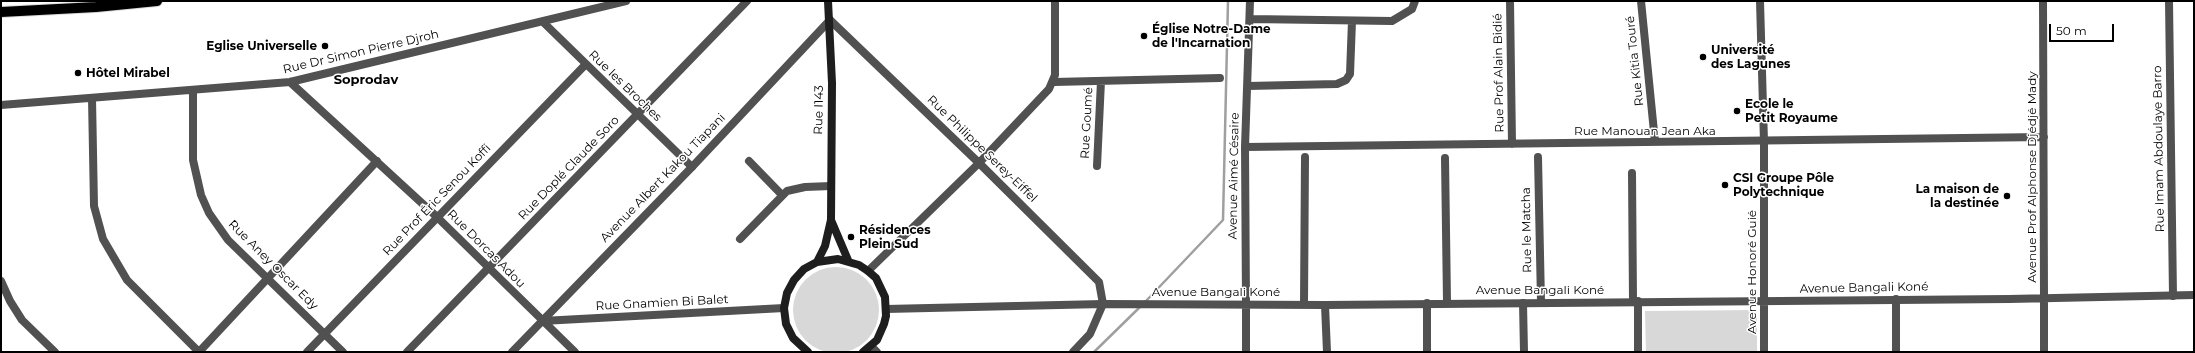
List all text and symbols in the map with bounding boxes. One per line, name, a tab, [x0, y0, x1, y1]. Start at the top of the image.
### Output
street label: Rue Prof Alain Bidié	[1491, 13, 1507, 133]
street label: Rue Kitia Touré	[1623, 15, 1647, 107]
scale bar	[2051, 16, 2116, 42]
place label: Église Notre-Dame de l'Incarnation	[1152, 22, 1271, 50]
text: 50 m	[2056, 23, 2087, 38]
street label: Rue Dr Simon Pierre Djroh	[282, 27, 440, 77]
marker: Église Notre-Dame de l'Incarnation	[1139, 31, 1149, 41]
place label: Eglise Universelle	[206, 39, 317, 53]
marker: Eglise Universelle	[320, 41, 330, 51]
place label: Université des Lagunes	[1711, 43, 1790, 71]
street label: Rue les Broches	[586, 48, 664, 124]
marker: Université des Lagunes	[1698, 52, 1708, 62]
place label: Hôtel Mirabel	[86, 66, 170, 80]
street label: Rue Imam Abdoulaye Barro	[2150, 66, 2168, 232]
marker: Hôtel Mirabel	[73, 68, 83, 78]
street label: Avenue Prof Alphonse Djédjé Mady	[2025, 71, 2039, 283]
district label: Soprodav	[334, 72, 398, 88]
street label: Rue I143	[811, 85, 827, 135]
street label: Rue Goumé	[1078, 87, 1096, 159]
street label: Rue Philippe Serey-Eiffel	[924, 93, 1040, 205]
place label: Ecole le Petit Royaume	[1745, 97, 1838, 125]
marker: Ecole le Petit Royaume	[1732, 106, 1742, 116]
street label: Avenue Albert Kakou Tiapani	[598, 111, 728, 245]
street label: Avenue Aimé Césaire	[1226, 112, 1242, 240]
street label: Rue Doplé Claude Soro	[516, 113, 622, 223]
street label: Rue Manouan Jean Aka	[1574, 124, 1716, 138]
street label: Rue Prof Éric Senou Koffi	[380, 141, 494, 259]
place label: CSI Groupe Pôle Polytechnique	[1733, 171, 1834, 199]
marker: CSI Groupe Pôle Polytechnique	[1720, 180, 1730, 190]
place label: La maison de la destinée	[1916, 182, 1999, 210]
street label: Rue le Matcha	[1519, 187, 1535, 273]
marker: La maison de la destinée	[2002, 191, 2012, 201]
street label: Rue Dorcas Adou	[444, 207, 528, 291]
street label: Avenue Honoré Guié	[1745, 210, 1759, 334]
street label: Rue Aney Oscar Edy	[225, 217, 321, 313]
place label: Résidences Plein Sud	[859, 223, 931, 251]
marker: Résidences Plein Sud	[846, 232, 856, 242]
street label: Avenue Bangali Koné	[1800, 280, 1928, 296]
street label: Avenue Bangali Koné	[1476, 283, 1604, 297]
street label: Avenue Bangali Koné	[1152, 285, 1280, 299]
street label: Rue Gnamien Bi Balet	[595, 292, 729, 314]

